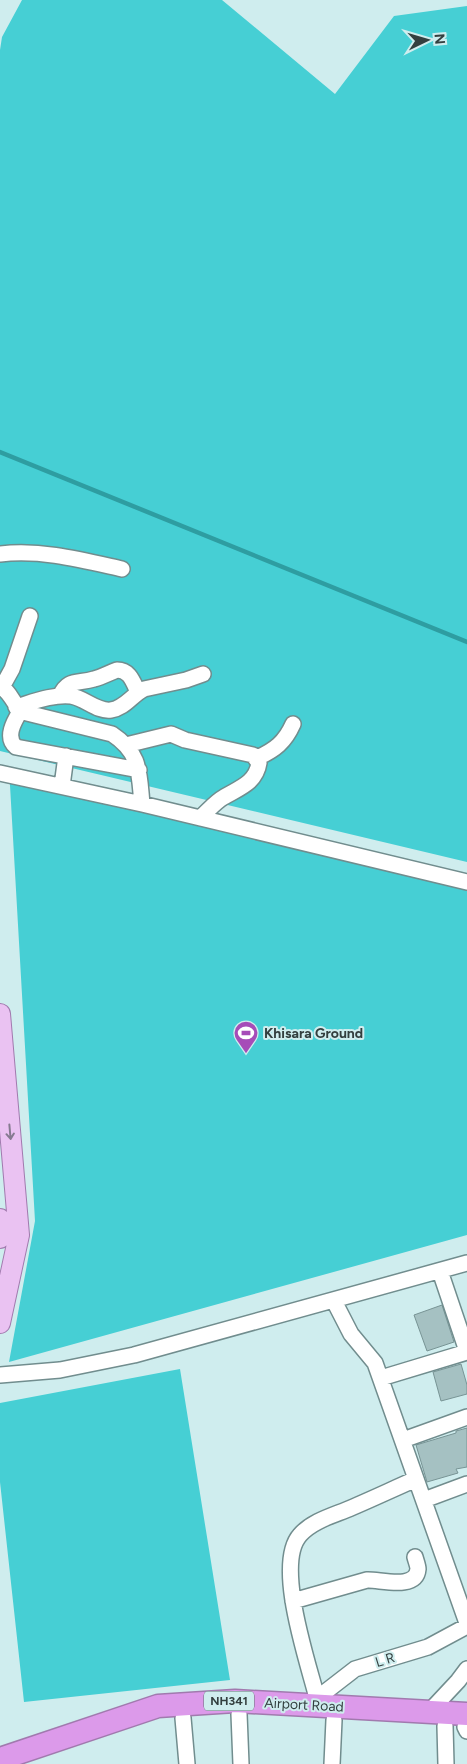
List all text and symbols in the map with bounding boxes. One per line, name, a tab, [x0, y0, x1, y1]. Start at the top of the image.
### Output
north arrow	[402, 15, 452, 65]
text: N	[431, 33, 448, 45]
sports icon: Khisara Ground	[233, 1020, 259, 1054]
place label: Khisara Ground	[264, 1025, 363, 1042]
one-way arrow	[5, 1124, 15, 1140]
street label: L R	[373, 1649, 397, 1671]
road number: NH341	[204, 1692, 254, 1710]
street label: Airport Road	[264, 1694, 344, 1716]

